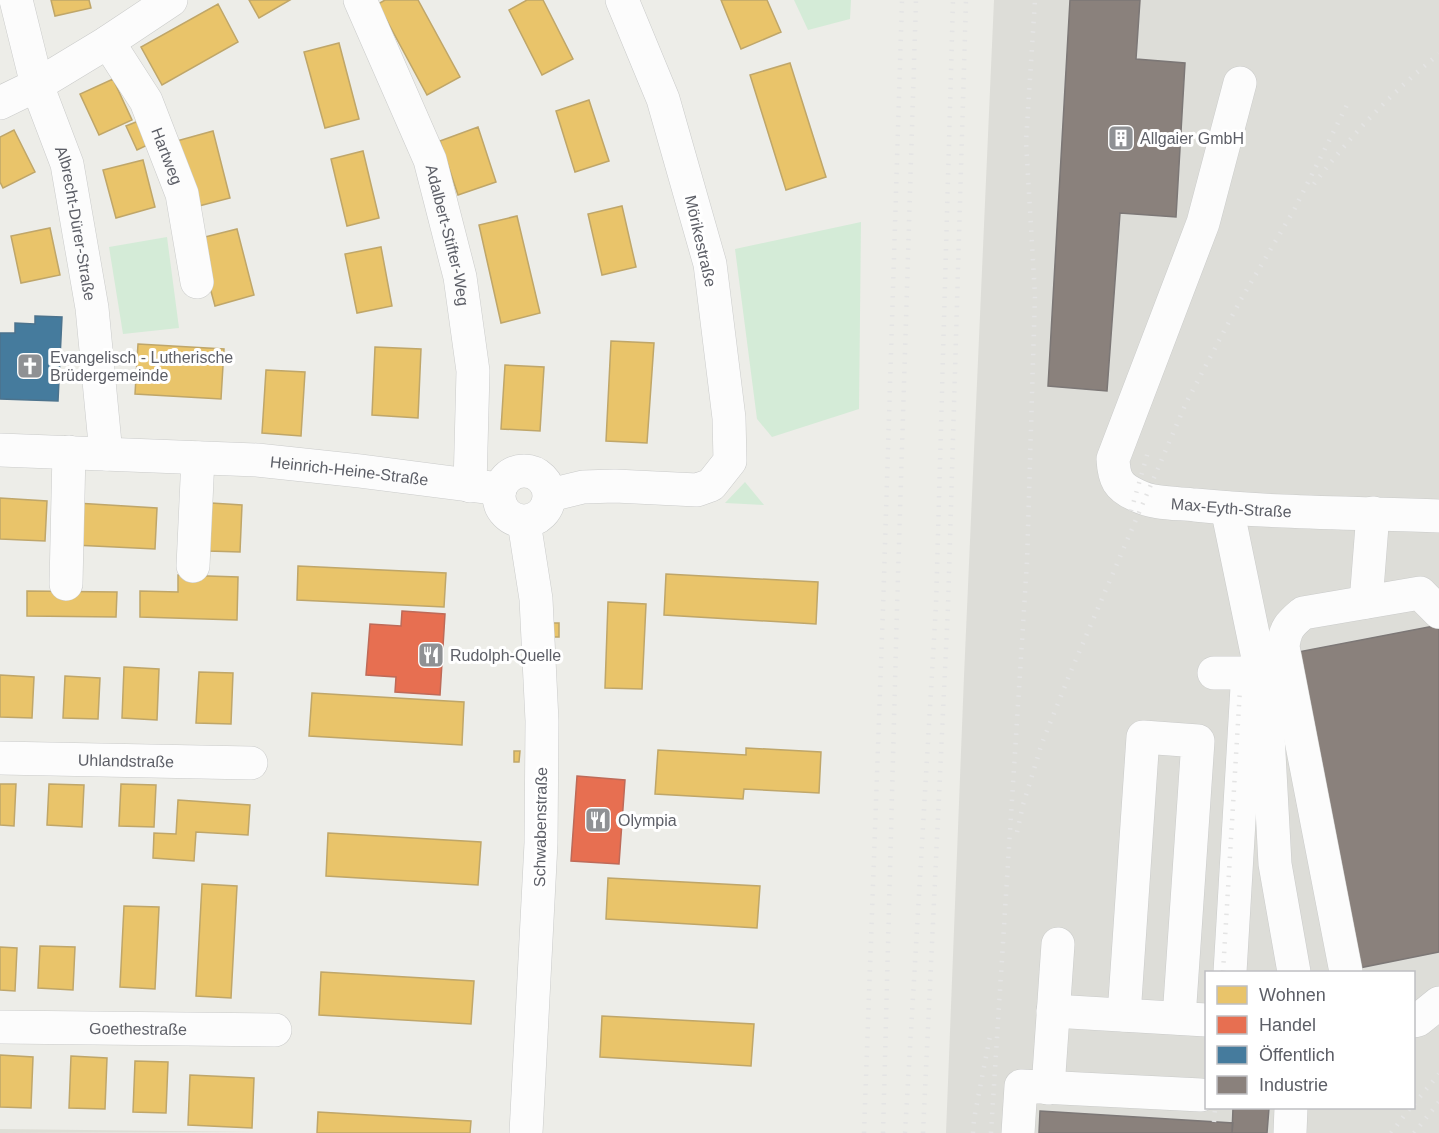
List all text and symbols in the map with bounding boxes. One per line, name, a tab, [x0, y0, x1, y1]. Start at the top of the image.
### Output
building icon: Allgaier GmbH	[1106, 123, 1136, 153]
street label: Hartweg	[148, 125, 185, 187]
place label: Allgaier GmbH	[1140, 130, 1244, 147]
street label: Albrecht-Dürer-Straße	[52, 144, 99, 302]
street label: Adalbert-Stifter-Weg	[423, 163, 472, 307]
street label: Mörikestraße	[682, 194, 719, 289]
place label: Evangelisch - Lutherische Brüdergemeinde	[50, 349, 233, 384]
church icon: Evangelisch - Lutherische Brüdergemeinde	[15, 351, 45, 381]
street label: Heinrich-Heine-Straße	[269, 453, 429, 489]
street label: Max-Eyth-Straße	[1170, 495, 1292, 520]
restaurant icon: Rudolph-Quelle	[416, 640, 446, 670]
place label: Rudolph-Quelle	[450, 647, 561, 664]
street label: Uhlandstraße	[78, 752, 174, 770]
street label: Schwabenstraße	[531, 767, 550, 887]
restaurant icon: Olympia	[583, 805, 613, 835]
place label: Olympia	[618, 812, 677, 829]
legend	[1205, 971, 1415, 1109]
text: Wohnen	[1259, 985, 1326, 1005]
text: Handel	[1259, 1015, 1316, 1035]
street label: Goethestraße	[89, 1020, 187, 1038]
text: Öffentlich	[1259, 1045, 1335, 1065]
text: Industrie	[1259, 1075, 1328, 1095]

